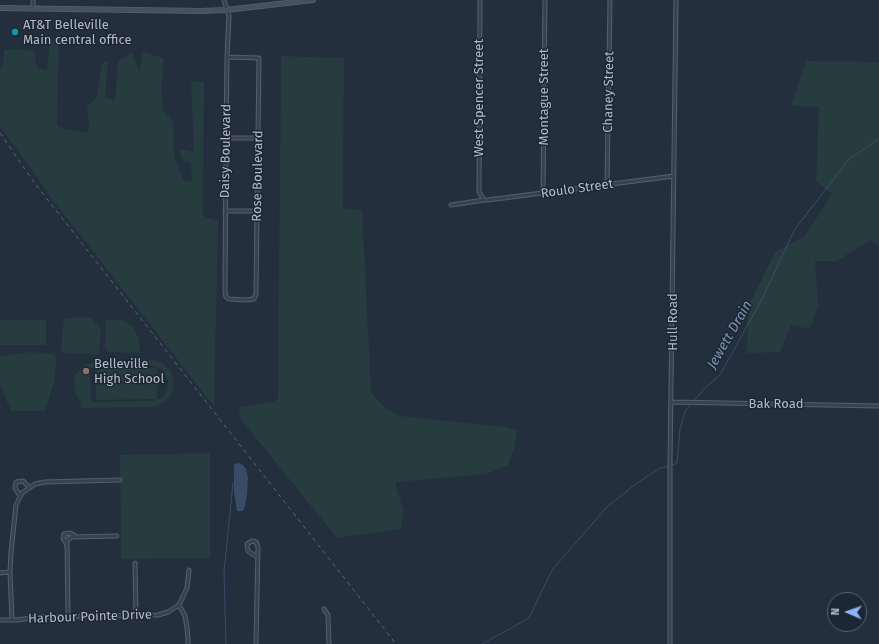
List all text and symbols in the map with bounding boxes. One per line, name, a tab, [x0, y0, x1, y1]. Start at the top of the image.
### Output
place label: AT&T Belleville Main central office	[23, 17, 131, 48]
marker: AT&T Belleville Main central office	[10, 27, 20, 37]
street label: West Spencer Street	[471, 39, 487, 157]
street label: Montague Street	[536, 49, 552, 145]
street label: Chaney Street	[600, 51, 618, 133]
street label: Daisy Boulevard	[217, 104, 235, 198]
street label: Rose Boulevard	[249, 130, 267, 222]
street label: Roulo Street	[540, 176, 614, 202]
street label: Hull Road	[665, 293, 681, 351]
water label: Jewett Drain	[704, 298, 756, 372]
place label: Belleville High School	[94, 356, 164, 387]
marker: Belleville High School	[81, 366, 91, 376]
street label: Bak Road	[748, 396, 804, 412]
north arrow	[827, 592, 867, 632]
street label: Harbour Pointe Drive	[28, 607, 152, 627]
text: N	[829, 608, 842, 615]

